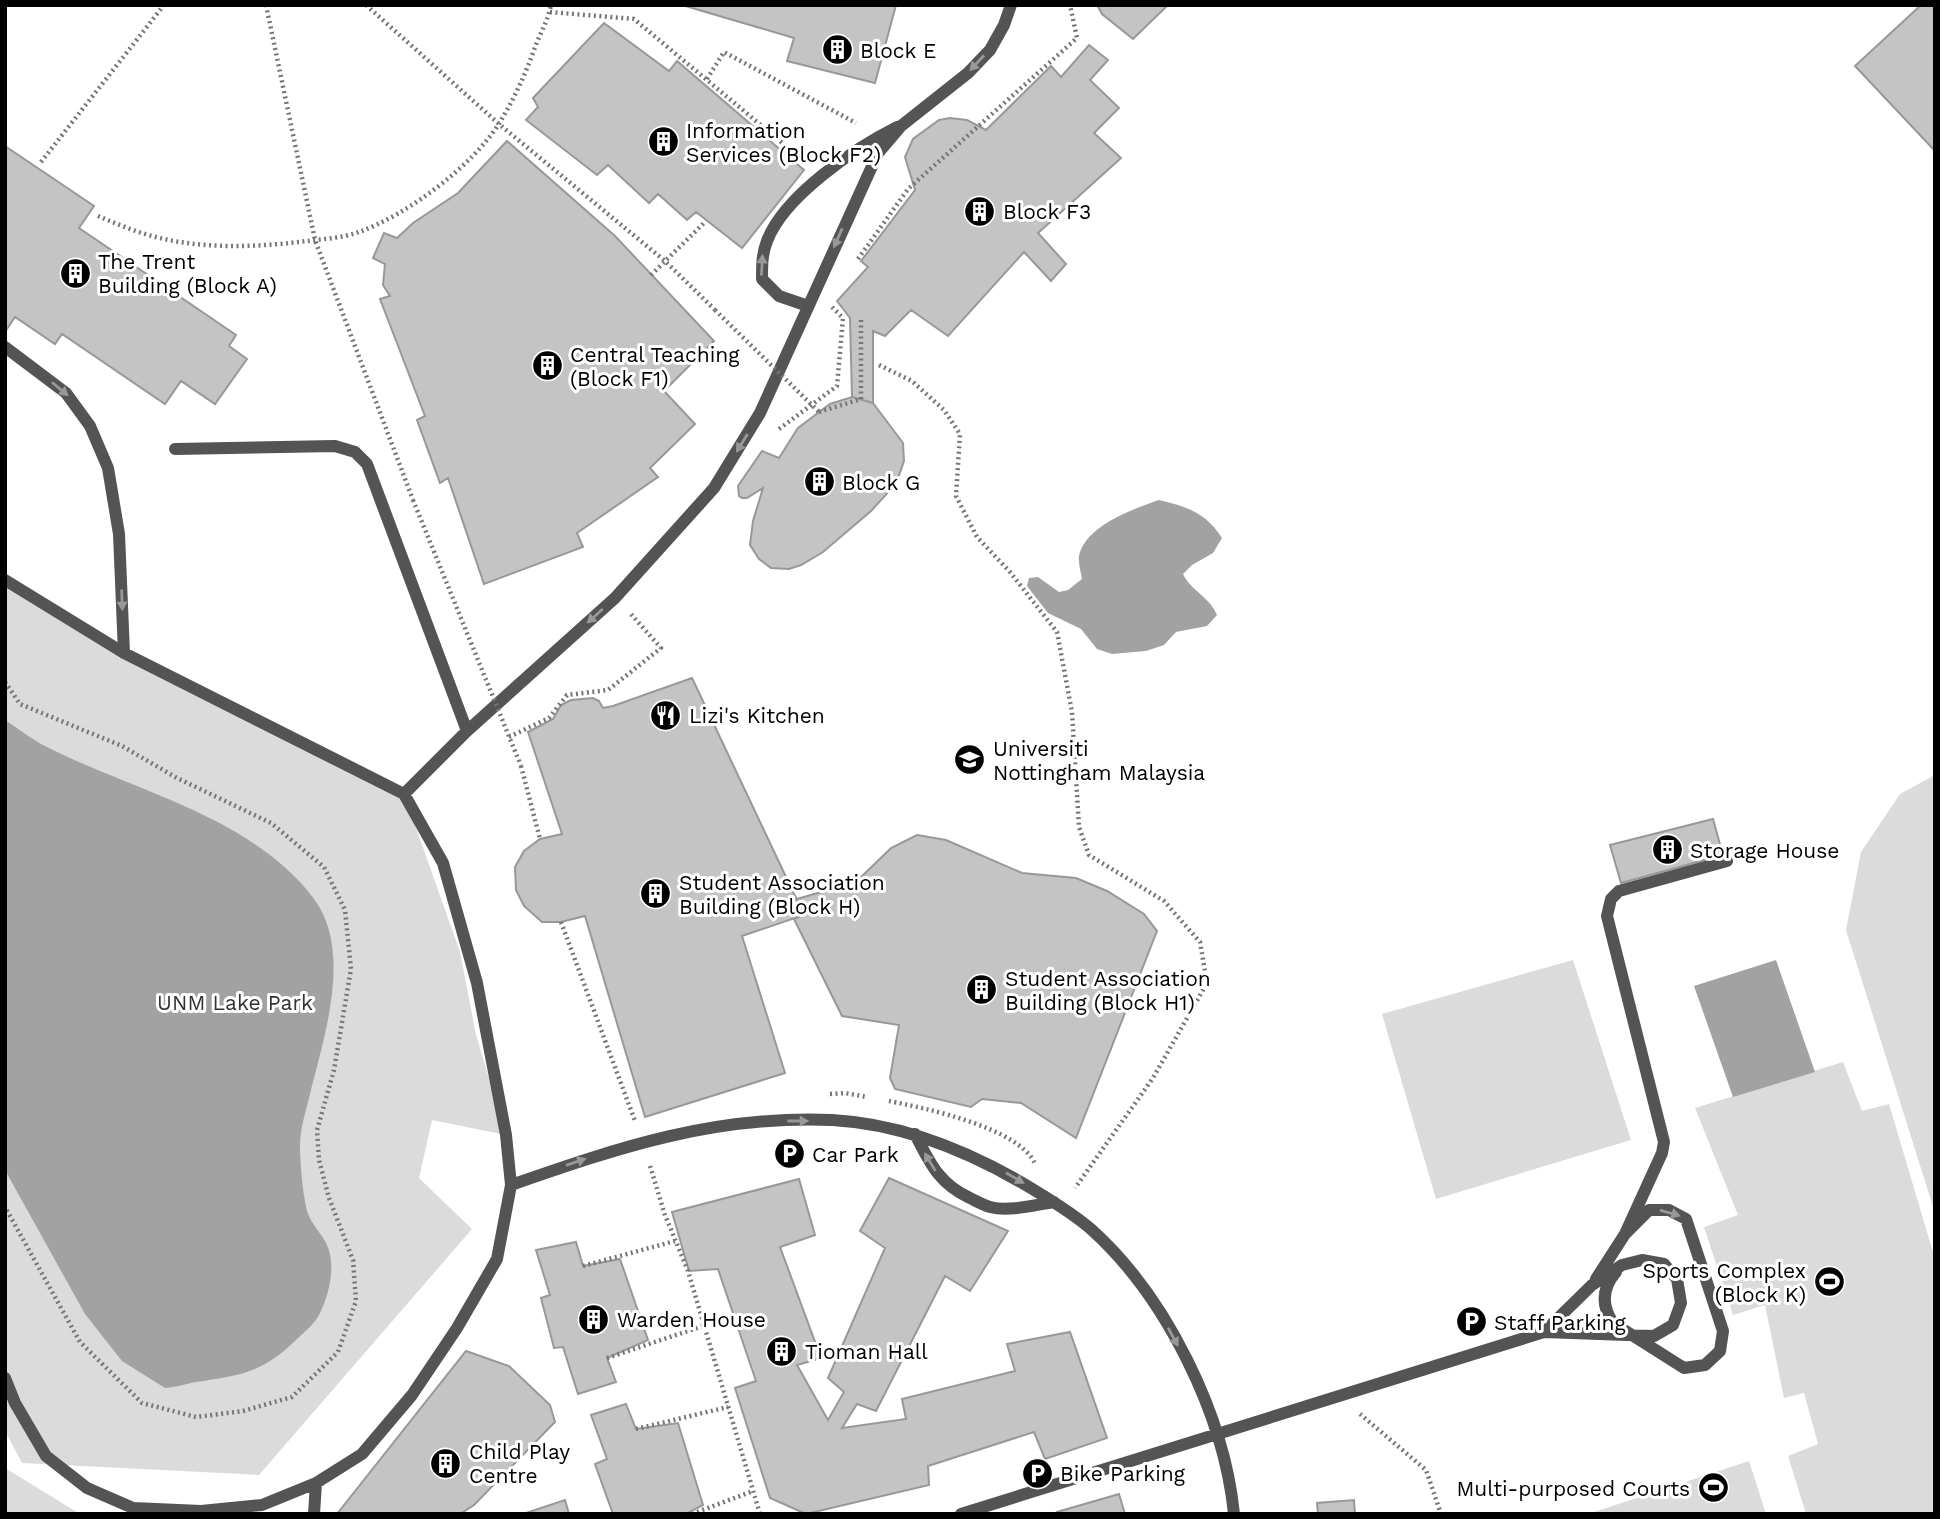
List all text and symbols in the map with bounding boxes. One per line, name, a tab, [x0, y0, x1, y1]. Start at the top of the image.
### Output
building icon: Block E	[820, 33, 854, 67]
place label: Block E	[860, 38, 937, 63]
one-way arrow	[968, 55, 985, 72]
place label: Information Services (Block F2)	[686, 118, 881, 167]
building icon: Information Services (Block F2)	[646, 125, 680, 159]
building icon: Block F3	[963, 194, 997, 228]
place label: Block F3	[1003, 199, 1091, 224]
one-way arrow	[833, 228, 844, 249]
place label: The Trent Building (Block A)	[98, 249, 277, 298]
one-way arrow	[757, 254, 768, 276]
building icon: The Trent Building (Block A)	[58, 256, 92, 290]
place label: Central Teaching (Block F1)	[570, 342, 740, 391]
building icon: Central Teaching (Block F1)	[530, 349, 564, 383]
one-way arrow	[50, 381, 68, 396]
one-way arrow	[735, 434, 748, 453]
building icon: Block G	[802, 465, 836, 499]
place label: Block G	[842, 470, 920, 495]
one-way arrow	[116, 590, 127, 612]
one-way arrow	[587, 607, 604, 623]
restaurant icon: Lizi's Kitchen	[649, 698, 683, 732]
place label: Lizi's Kitchen	[689, 703, 825, 728]
place label: Universiti Nottingham Malaysia	[993, 736, 1205, 785]
school or university icon: Universiti Nottingham Malaysia	[953, 743, 987, 777]
building icon: Storage House	[1650, 833, 1684, 867]
place label: Storage House	[1690, 838, 1839, 863]
place label: Student Association Building (Block H)	[679, 870, 885, 919]
building icon: Student Association Building (Block H)	[639, 877, 673, 911]
place label: Student Association Building (Block H1)	[1005, 966, 1211, 1015]
building icon: Student Association Building (Block H1)	[965, 973, 999, 1007]
park label: UNM Lake Park	[157, 990, 313, 1015]
one-way arrow	[787, 1115, 809, 1127]
parking icon: Car Park	[772, 1137, 806, 1171]
place label: Car Park	[812, 1142, 899, 1167]
one-way arrow	[924, 1153, 937, 1172]
one-way arrow	[565, 1156, 586, 1167]
one-way arrow	[1005, 1172, 1024, 1185]
one-way arrow	[1660, 1209, 1681, 1219]
place label: Sports Complex (Block K)	[1642, 1258, 1806, 1307]
sports icon: Sports Complex (Block K)	[1812, 1265, 1846, 1299]
building icon: Warden House	[577, 1302, 611, 1336]
parking icon: Staff Parking	[1454, 1305, 1488, 1339]
place label: Warden House	[617, 1307, 766, 1332]
place label: Staff Parking	[1494, 1310, 1627, 1335]
one-way arrow	[1167, 1327, 1179, 1346]
building icon: Tioman Hall	[765, 1334, 799, 1368]
place label: Tioman Hall	[805, 1339, 928, 1364]
place label: Child Play Centre	[469, 1439, 570, 1488]
building icon: Child Play Centre	[429, 1446, 463, 1480]
parking icon: Bike Parking	[1020, 1456, 1054, 1490]
place label: Bike Parking	[1060, 1461, 1186, 1486]
sports icon: Multi-purposed Courts	[1696, 1471, 1730, 1505]
place label: Multi-purposed Courts	[1456, 1476, 1690, 1501]

